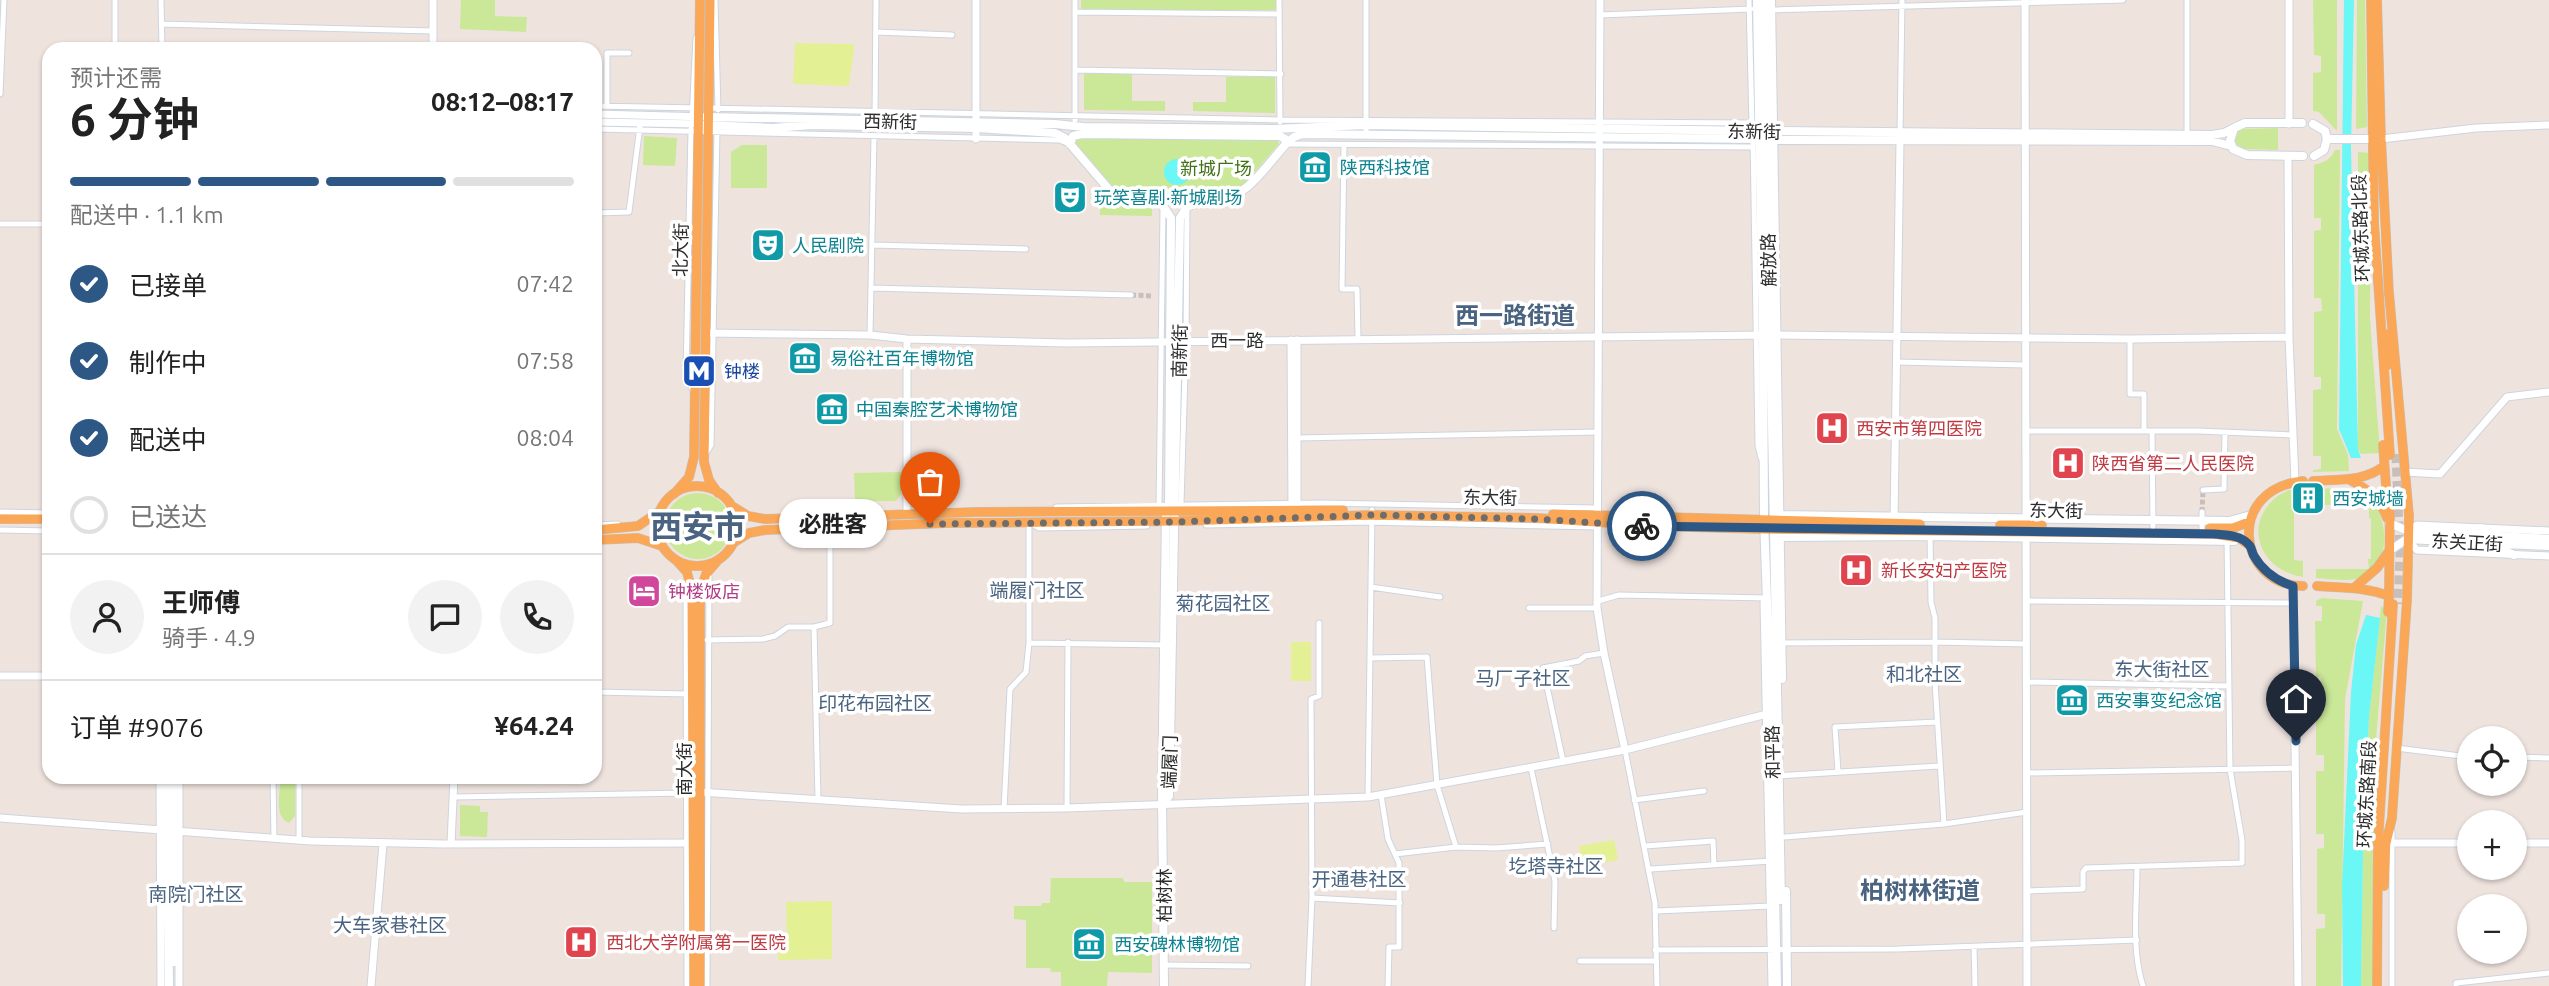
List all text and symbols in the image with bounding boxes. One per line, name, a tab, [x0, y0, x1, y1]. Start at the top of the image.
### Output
text: 预计还需	[70, 65, 162, 90]
text: 08:12–08:17	[431, 87, 574, 116]
text: 6 分钟	[70, 93, 199, 145]
street label: 西新街	[863, 111, 917, 131]
street label: 东新街	[1727, 121, 1781, 141]
museum icon: 陕西科技馆	[1296, 148, 1334, 186]
place label: 陕西科技馆	[1340, 157, 1430, 177]
park label: 新城广场	[1180, 158, 1252, 178]
street label: 环城东路北段	[2348, 174, 2372, 282]
theatre icon: 玩笑喜剧·新城剧场	[1051, 178, 1089, 216]
place label: 玩笑喜剧·新城剧场	[1094, 187, 1242, 207]
text: 配送中 · 1.1 km	[70, 202, 224, 227]
street label: 北大街	[670, 223, 690, 277]
theatre icon: 人民剧院	[749, 226, 787, 264]
street label: 解放路	[1758, 233, 1778, 287]
place label: 人民剧院	[792, 235, 864, 255]
icon: check	[70, 265, 108, 303]
text: 已接单	[129, 271, 207, 300]
text: 07:42	[516, 271, 574, 296]
district label: 西一路街道	[1455, 302, 1575, 329]
street label: 南新街	[1169, 324, 1189, 378]
street label: 西一路	[1210, 330, 1264, 350]
museum icon: 易俗社百年博物馆	[786, 339, 824, 377]
icon: check	[70, 342, 108, 380]
text: 制作中	[129, 348, 207, 377]
text: 07:58	[516, 348, 574, 373]
place label: 易俗社百年博物馆	[830, 348, 974, 368]
metro station icon: 钟楼	[680, 352, 718, 390]
place label: 钟楼	[724, 361, 760, 381]
museum icon: 中国秦腔艺术博物馆	[813, 390, 851, 428]
place label: 中国秦腔艺术博物馆	[856, 399, 1018, 419]
hospital icon: 西安市第四医院	[1813, 409, 1851, 447]
place label: 西安市第四医院	[1856, 418, 1982, 438]
icon: check	[70, 419, 108, 457]
text: 配送中	[129, 425, 207, 454]
text: 08:04	[516, 425, 574, 450]
hospital icon: 陕西省第二人民医院	[2049, 444, 2087, 482]
pin	[900, 452, 960, 524]
place label: 陕西省第二人民医院	[2092, 453, 2254, 473]
icon: bag	[911, 463, 949, 501]
building icon: 西安城墙	[2289, 479, 2327, 517]
street label: 东大街	[1463, 487, 1517, 507]
place label: 西安城墙	[2332, 488, 2404, 508]
courier	[1607, 491, 1677, 561]
callout: 必胜客	[780, 500, 888, 548]
street label: 东大街	[2029, 500, 2083, 520]
text: 已送达	[129, 502, 207, 531]
icon: bike	[1623, 507, 1661, 545]
district label: 西安市	[650, 508, 746, 544]
text: 必胜客	[799, 511, 868, 536]
street label: 东关正街	[2431, 530, 2503, 554]
hospital icon: 新长安妇产医院	[1837, 551, 1875, 589]
place label: 新长安妇产医院	[1881, 560, 2007, 580]
hotel icon: 钟楼饭店	[625, 572, 663, 610]
district label: 端履门社区	[989, 579, 1085, 601]
button: person	[70, 580, 144, 654]
button: chat	[408, 580, 482, 654]
button: phone	[500, 580, 574, 654]
place label: 钟楼饭店	[668, 581, 740, 601]
text: 王师傅	[162, 588, 240, 617]
district label: 菊花园社区	[1175, 592, 1271, 614]
text: 骑手 · 4.9	[162, 625, 256, 650]
district label: 东大街社区	[2114, 658, 2210, 680]
district label: 和北社区	[1886, 663, 1962, 685]
district label: 马厂子社区	[1475, 667, 1571, 689]
pin	[2266, 669, 2326, 741]
icon: home	[2277, 680, 2315, 718]
museum icon: 西安事变纪念馆	[2053, 681, 2091, 719]
place label: 西安事变纪念馆	[2096, 690, 2222, 710]
district label: 印花布园社区	[818, 692, 932, 714]
text: ¥64.24	[494, 711, 574, 740]
text: 订单 #9076	[70, 713, 204, 742]
street label: 和平路	[1762, 725, 1782, 779]
map controls	[2457, 726, 2527, 964]
button: locate	[2457, 726, 2527, 796]
street label: 端履门	[1158, 735, 1180, 789]
street label: 环城东路南段	[2353, 740, 2379, 848]
street label: 南大街	[674, 742, 694, 796]
button: +	[2457, 810, 2527, 880]
district label: 圪塔寺社区	[1508, 855, 1604, 877]
street label: 柏树林	[1154, 868, 1174, 922]
district label: 开通巷社区	[1311, 868, 1407, 890]
district label: 柏树林街道	[1860, 877, 1980, 904]
district label: 南院门社区	[148, 883, 244, 905]
button: −	[2457, 894, 2527, 964]
district label: 大车家巷社区	[333, 914, 447, 936]
hospital icon: 西北大学附属第一医院	[562, 923, 600, 961]
museum icon: 西安碑林博物馆	[1070, 925, 1108, 963]
place label: 西北大学附属第一医院	[606, 932, 786, 952]
place label: 西安碑林博物馆	[1114, 934, 1240, 954]

